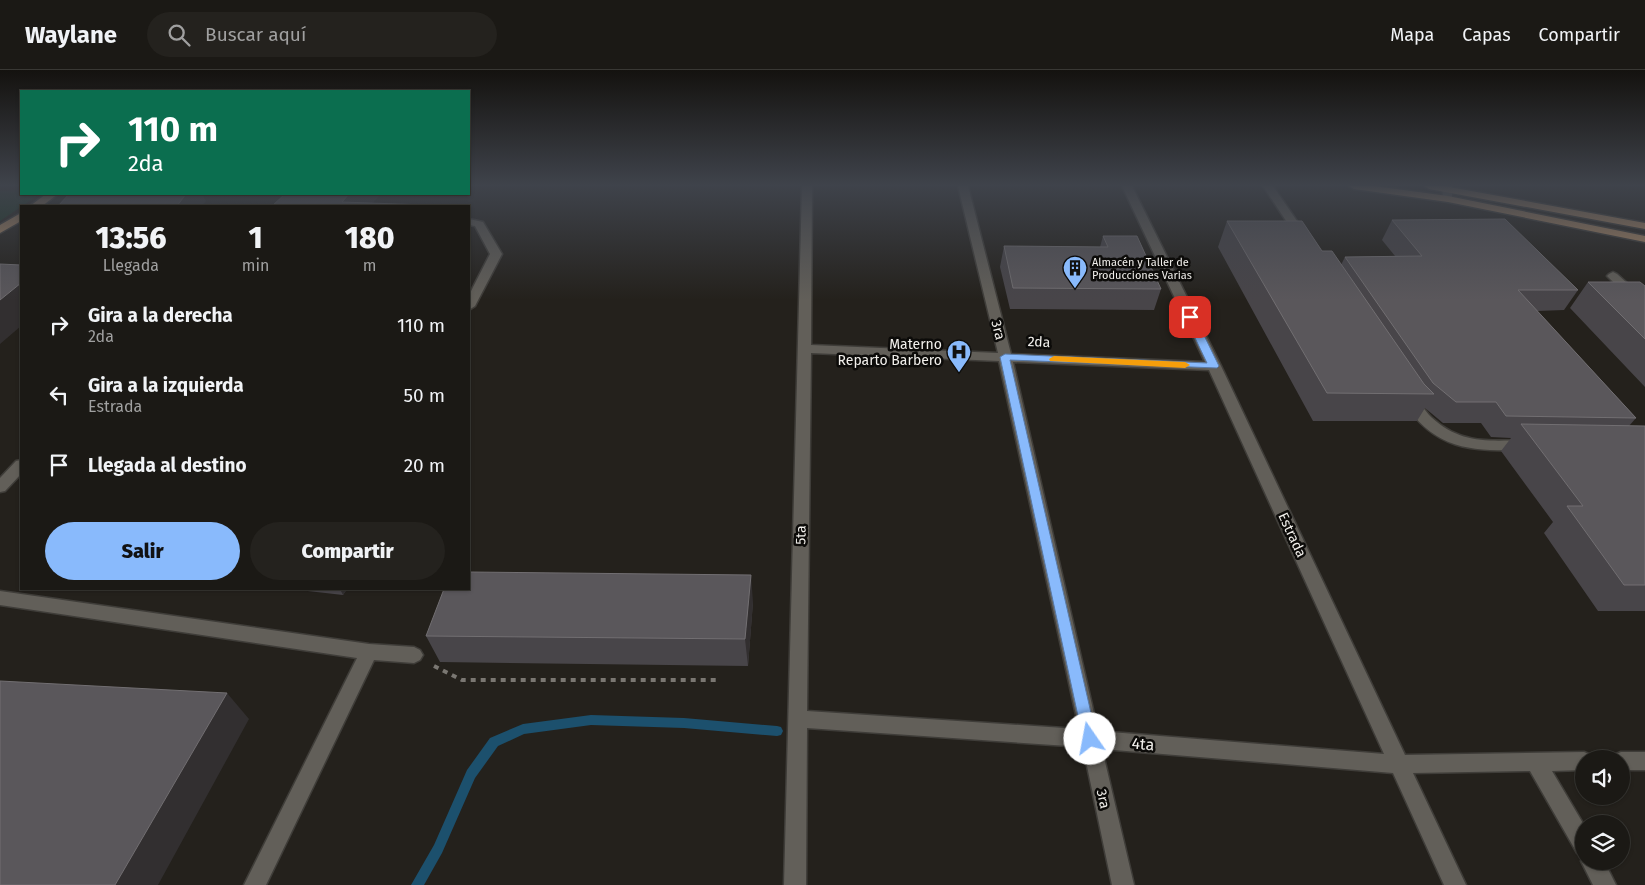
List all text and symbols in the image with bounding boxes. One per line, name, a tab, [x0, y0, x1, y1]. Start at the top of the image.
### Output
search box	[147, 12, 497, 57]
text: Waylane	[25, 21, 117, 49]
icon: search	[165, 21, 193, 49]
text: Buscar aquí	[205, 23, 306, 46]
text: Mapa	[1390, 24, 1434, 46]
text: Capas	[1462, 24, 1511, 46]
text: Compartir	[1539, 24, 1620, 46]
text: 110 m	[128, 108, 218, 150]
icon: right	[45, 110, 110, 175]
text: 2da	[128, 150, 164, 177]
text: 13:56	[95, 220, 166, 256]
text: 1	[249, 220, 263, 256]
text: 180	[345, 220, 395, 256]
building icon: Almacén y Taller de Producciones Varias	[1062, 255, 1088, 289]
text: Llegada	[103, 256, 159, 275]
text: min	[242, 256, 269, 275]
text: m	[363, 256, 377, 275]
place label: Almacén y Taller de Producciones Varias	[1092, 256, 1192, 282]
pin	[1169, 296, 1211, 338]
icon: arrive	[1176, 303, 1204, 331]
text: Gira a la derecha	[88, 304, 233, 327]
icon: right	[45, 311, 73, 339]
text: 110 m	[397, 314, 445, 337]
street label: 3ra	[987, 318, 1009, 342]
text: 2da	[88, 327, 114, 346]
street label: 2da	[1027, 333, 1051, 351]
place label: Materno Reparto Barbero	[838, 336, 942, 369]
hospital icon: Materno Reparto Barbero	[946, 339, 972, 373]
text: Gira a la izquierda	[88, 374, 244, 397]
icon: left	[45, 381, 73, 409]
text: 50 m	[404, 384, 445, 407]
text: Estrada	[88, 397, 142, 416]
icon: arrive	[45, 451, 73, 479]
text: Llegada al destino	[88, 454, 247, 477]
text: 20 m	[404, 454, 445, 477]
street label: Estrada	[1274, 510, 1310, 560]
button: Salir	[45, 522, 240, 580]
button: Compartir	[250, 522, 445, 580]
street label: 5ta	[792, 525, 810, 545]
position arrow	[1063, 712, 1115, 764]
street label: 4ta	[1131, 734, 1155, 754]
map controls	[1575, 750, 1630, 870]
button: sound	[1575, 750, 1630, 805]
street label: 3ra	[1093, 788, 1113, 810]
button: layers	[1575, 815, 1630, 870]

